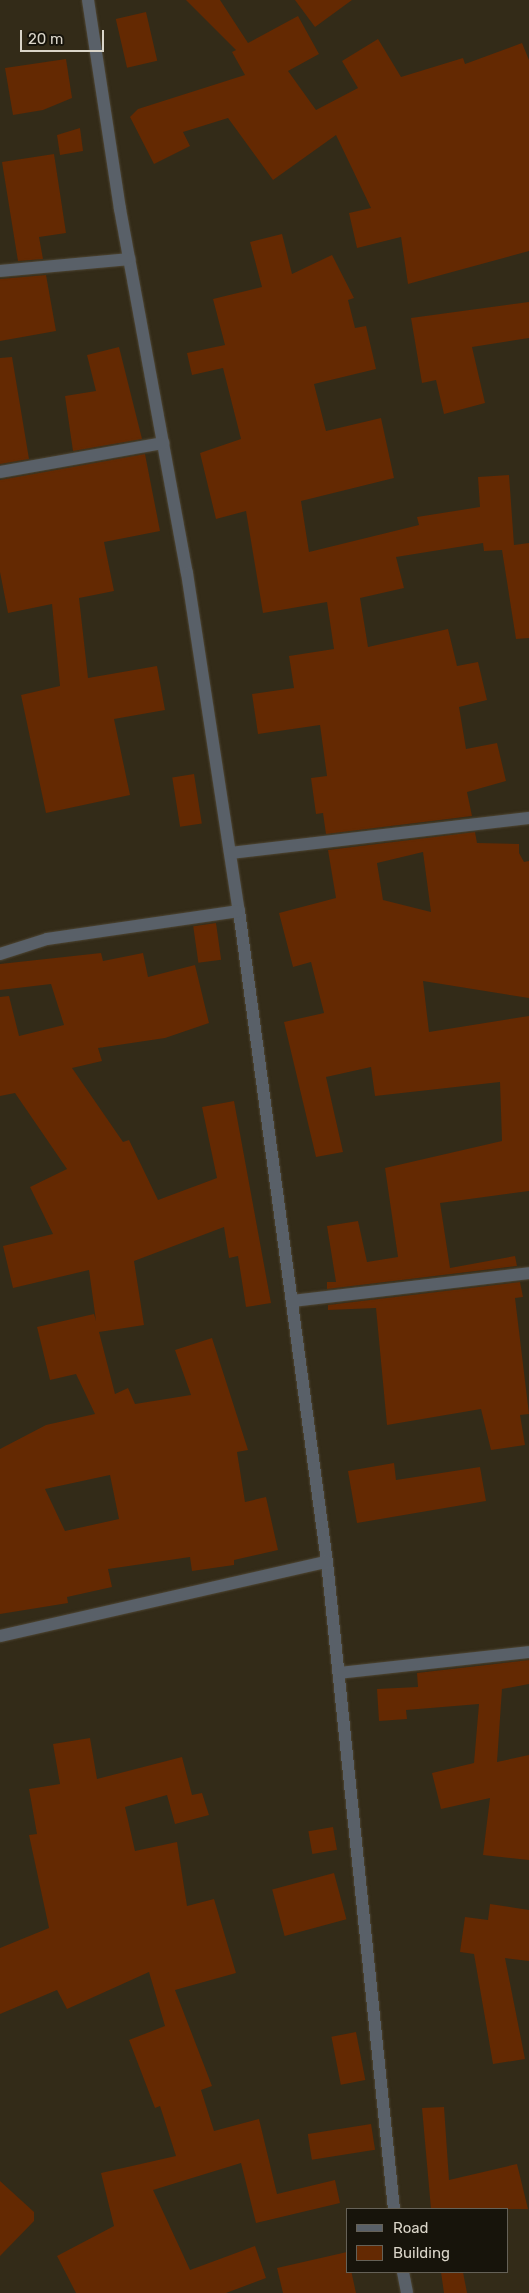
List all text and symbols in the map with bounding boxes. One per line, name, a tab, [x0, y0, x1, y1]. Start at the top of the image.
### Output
scale bar	[22, 20, 106, 52]
text: 20 m	[28, 30, 63, 48]
legend	[346, 2208, 509, 2273]
text: Road	[393, 2219, 429, 2237]
text: Building	[393, 2244, 450, 2262]

